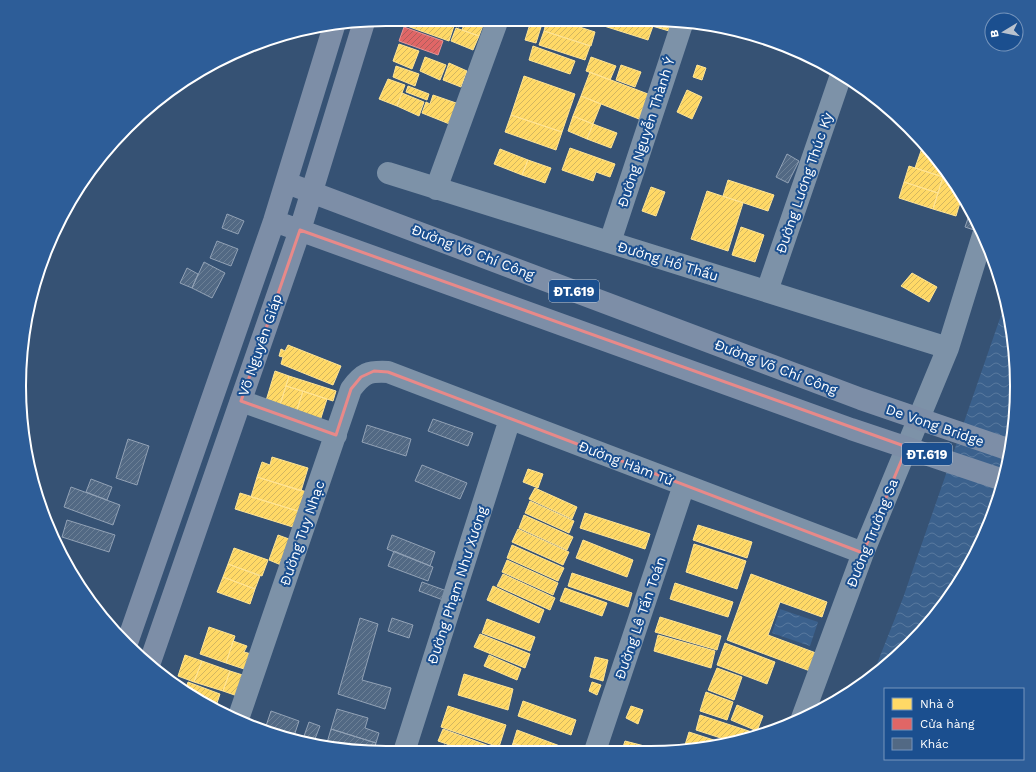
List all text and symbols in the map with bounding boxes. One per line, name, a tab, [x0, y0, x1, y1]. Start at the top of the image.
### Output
north arrow	[984, 12, 1024, 52]
text: B	[988, 28, 1002, 38]
street label: Đường Nguyễn Thành Ý	[614, 55, 678, 209]
street label: Đường Lương Thúc Kỳ	[772, 110, 836, 256]
street label: Đường Võ Chí Công	[409, 221, 537, 283]
street label: Đường Hồ Thấu	[616, 238, 720, 284]
road number: ĐT.619	[549, 280, 599, 302]
street label: Võ Nguyên Giáp	[235, 292, 285, 398]
street label: Đường Võ Chí Công	[712, 336, 840, 398]
street label: De Vong Bridge	[884, 401, 986, 449]
street label: Đường Hàm Tử	[576, 438, 676, 489]
road number: ĐT.619	[902, 443, 952, 465]
street label: Đường Trường Sa	[843, 476, 901, 590]
street label: Đường Tuy Nhạc	[276, 478, 328, 588]
street label: Đường Phạm Như Xương	[424, 504, 490, 666]
street label: Đường Lê Tấn Toán	[611, 554, 669, 682]
legend	[884, 688, 1024, 760]
text: Nhà ở	[920, 697, 954, 711]
text: Cửa hàng	[920, 717, 975, 731]
text: Khác	[920, 737, 949, 751]

